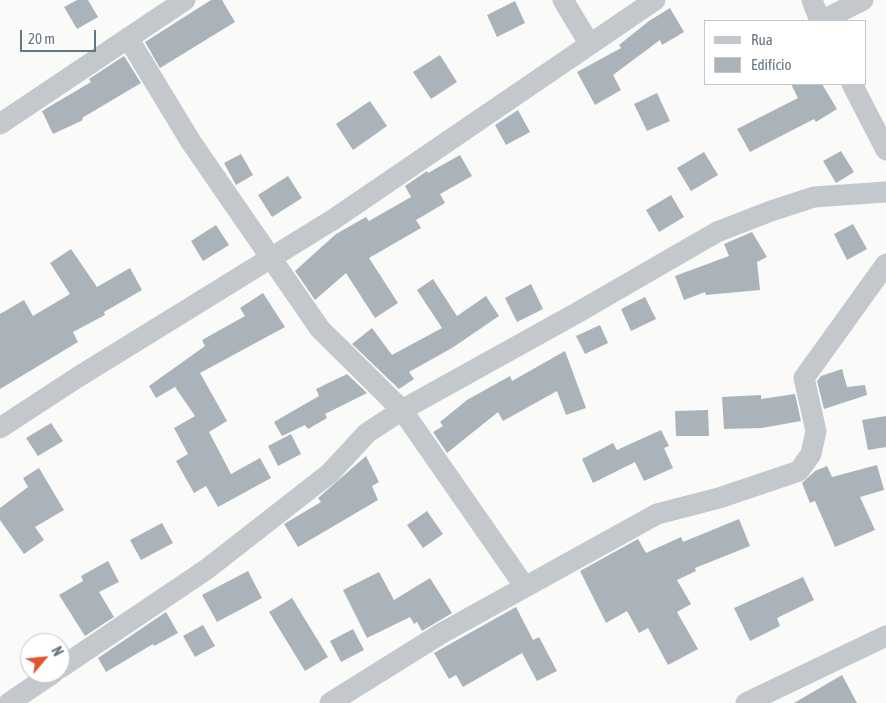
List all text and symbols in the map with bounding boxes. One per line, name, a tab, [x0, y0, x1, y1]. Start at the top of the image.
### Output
scale bar	[22, 20, 99, 52]
legend	[704, 20, 866, 85]
text: 20 m	[28, 30, 55, 47]
text: Rua	[751, 31, 773, 48]
text: Edifício	[751, 56, 792, 73]
north arrow	[20, 633, 70, 683]
text: N	[48, 644, 66, 659]

